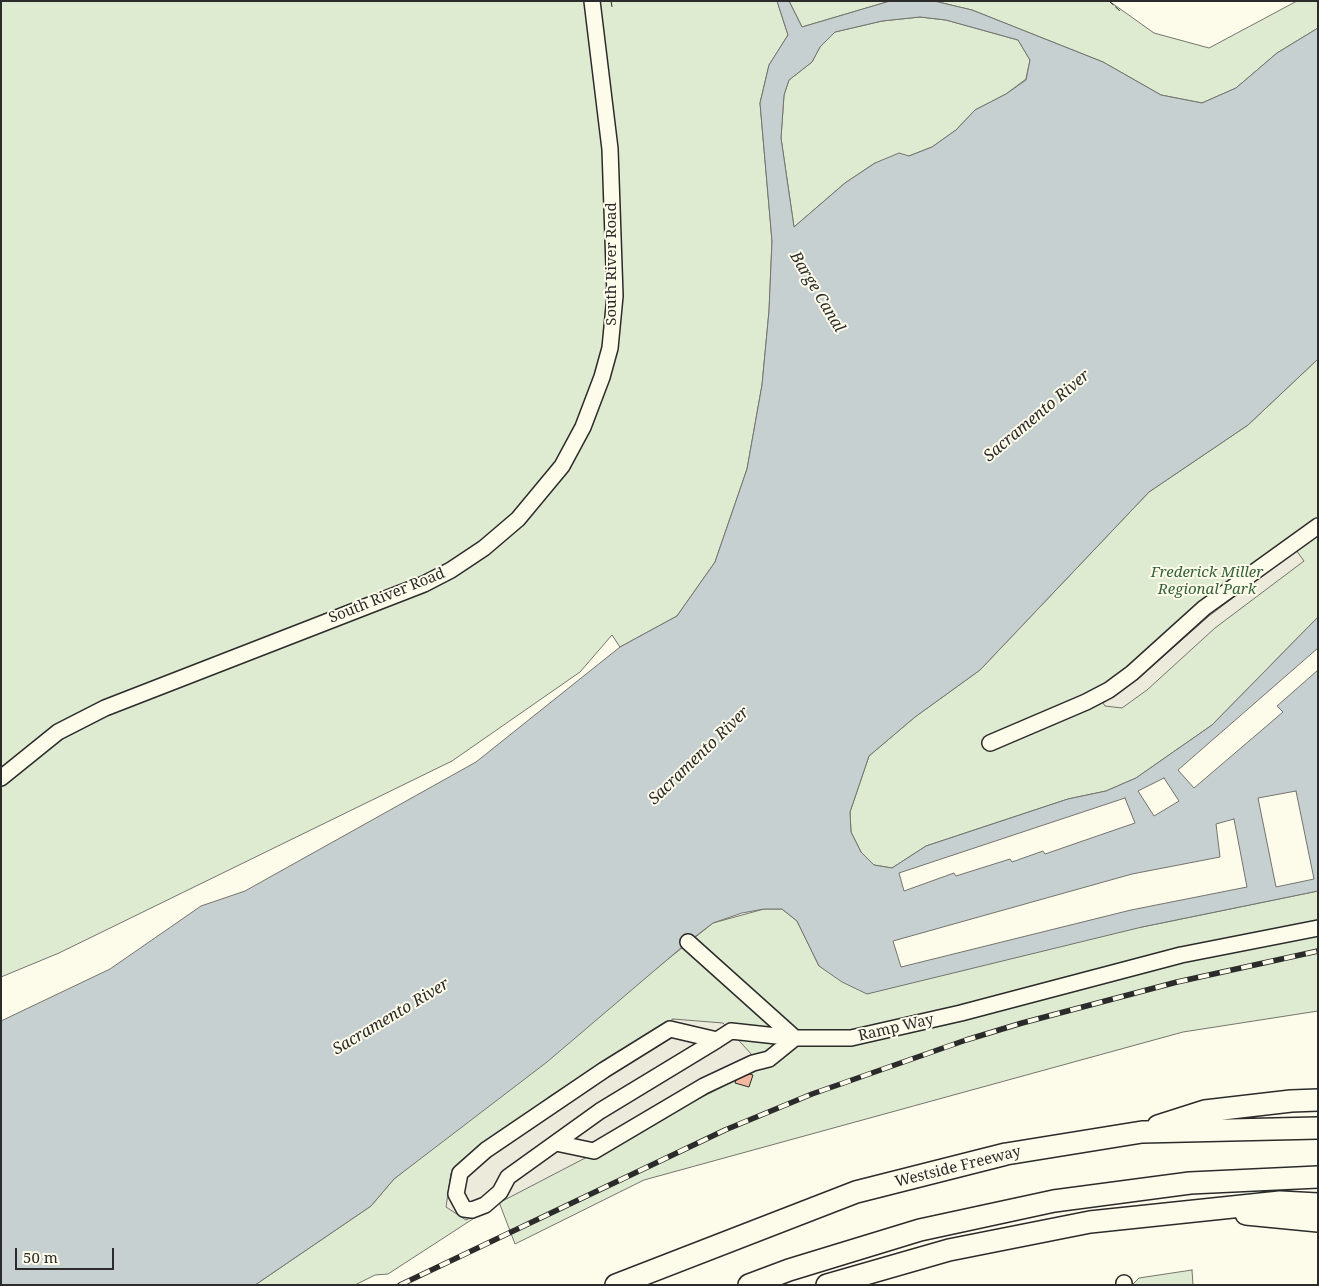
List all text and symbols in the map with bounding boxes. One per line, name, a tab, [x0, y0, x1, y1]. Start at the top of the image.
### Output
street label: South River Road	[603, 202, 621, 326]
water label: Barge Canal	[785, 248, 849, 336]
water label: Sacramento River	[980, 366, 1094, 466]
park label: Frederick Miller Regional Park	[1151, 564, 1263, 599]
street label: South River Road	[326, 565, 448, 627]
water label: Sacramento River	[645, 703, 753, 809]
water label: Sacramento River	[329, 975, 453, 1059]
street label: Ramp Way	[857, 1011, 935, 1045]
street label: Westside Freeway	[893, 1143, 1023, 1191]
scale bar	[18, 1238, 116, 1270]
text: 50 m	[23, 1247, 58, 1267]

